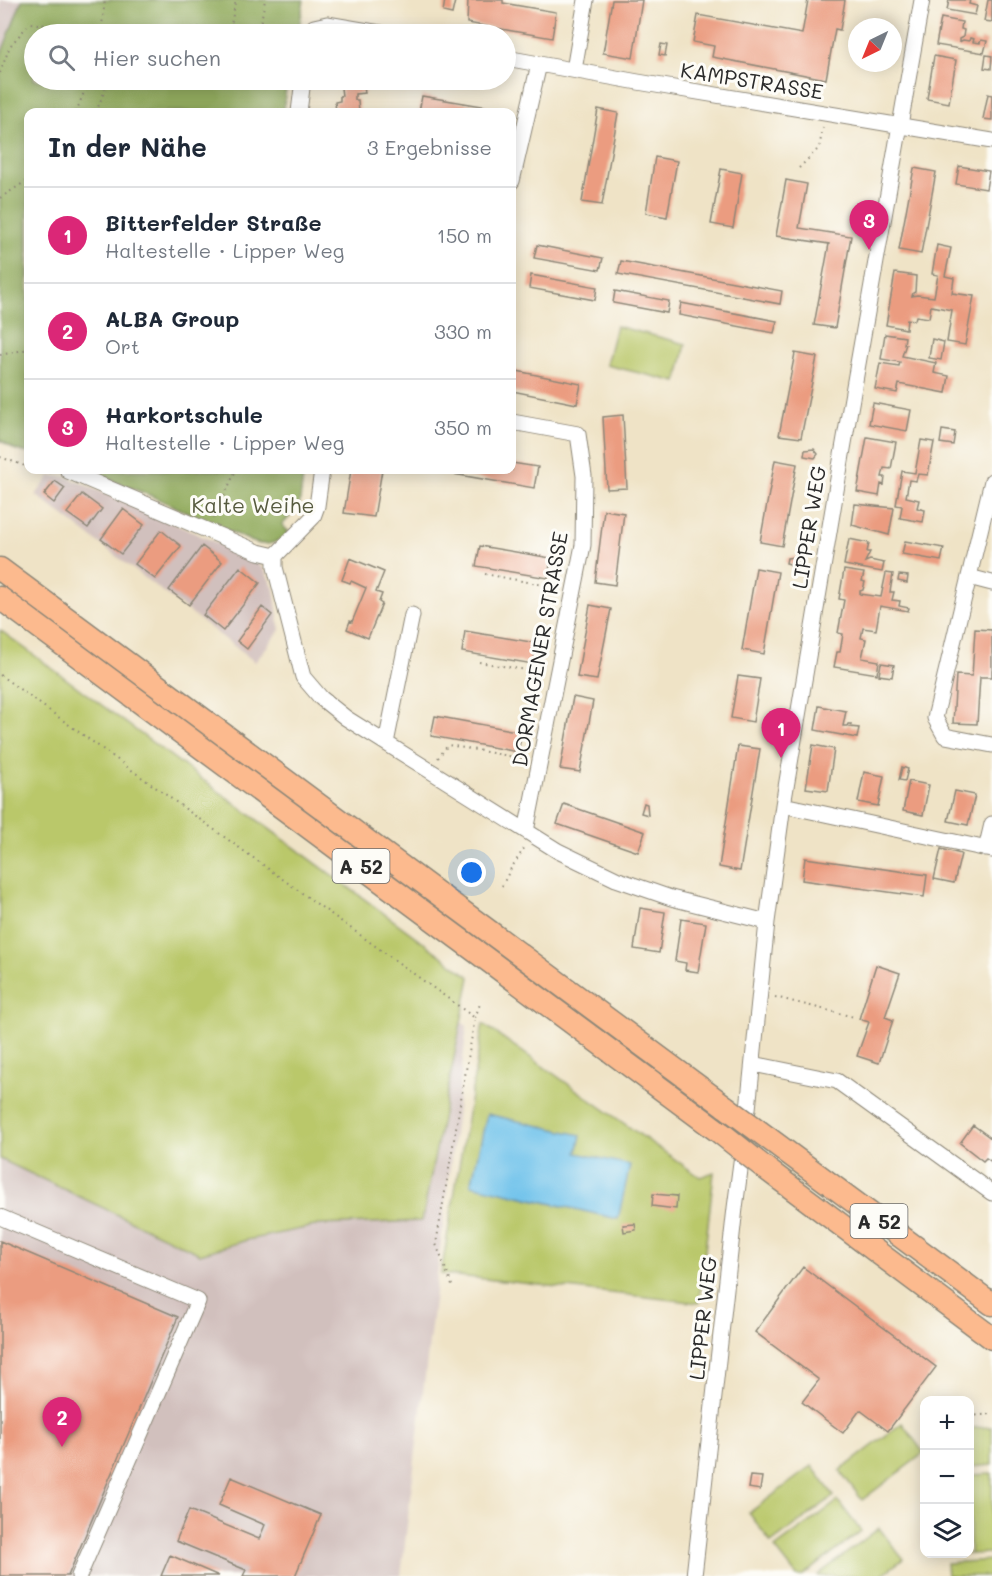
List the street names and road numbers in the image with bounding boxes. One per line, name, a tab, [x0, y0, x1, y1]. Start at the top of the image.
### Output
street label: KAMPSTRASSE	[679, 55, 825, 105]
street label: LIPPER WEG	[785, 464, 831, 590]
street label: DORMAGENER STRASSE	[505, 529, 573, 769]
road number: A 52	[332, 849, 389, 883]
road number: A 52	[850, 1204, 908, 1238]
street label: LIPPER WEG	[682, 1255, 722, 1381]

